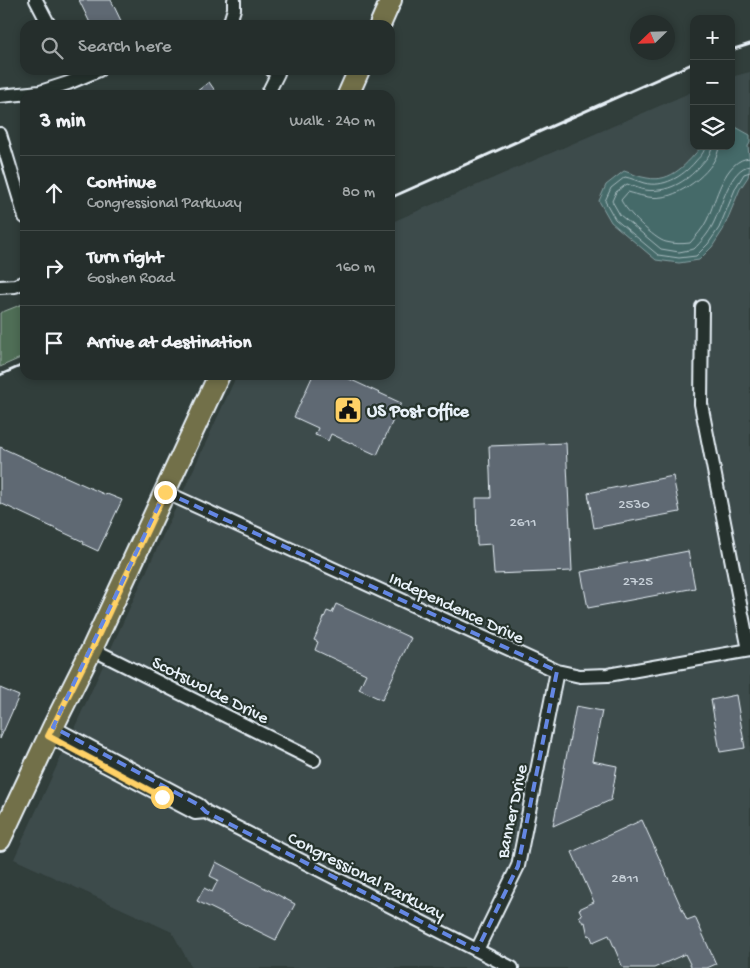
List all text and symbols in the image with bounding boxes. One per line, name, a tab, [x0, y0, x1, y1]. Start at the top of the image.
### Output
north arrow	[630, 15, 675, 60]
map controls	[690, 15, 735, 150]
button: +	[690, 15, 735, 60]
search box	[20, 20, 395, 75]
icon: search	[38, 34, 66, 62]
text: Search here	[78, 36, 172, 59]
button: −	[690, 60, 735, 105]
button: layers	[690, 105, 735, 150]
text: 3 min	[40, 110, 85, 135]
text: Walk · 240 m	[290, 113, 375, 132]
text: Continue	[87, 172, 156, 195]
icon: ahead	[40, 179, 68, 207]
text: 80 m	[342, 184, 375, 203]
text: Congressional Parkway	[87, 195, 242, 214]
text: Turn right	[87, 247, 163, 270]
icon: right	[40, 254, 68, 282]
text: 160 m	[336, 259, 375, 278]
text: Goshen Road	[87, 270, 174, 289]
icon: arrive	[40, 329, 68, 357]
text: Arrive at destination	[87, 332, 251, 355]
public building icon: US Post Office	[333, 395, 363, 425]
place label: US Post Office	[367, 402, 469, 423]
route end	[154, 481, 177, 504]
house number: 2530	[618, 496, 650, 514]
house number: 2611	[509, 514, 537, 532]
street label: Independence Drive	[385, 569, 527, 650]
house number: 2725	[623, 573, 653, 591]
street label: Scotswolde Drive	[148, 653, 272, 730]
street label: Banner Drive	[493, 762, 534, 861]
route start	[151, 786, 174, 809]
street label: Congressional Parkway	[284, 828, 448, 926]
house number: 2811	[611, 870, 639, 888]

